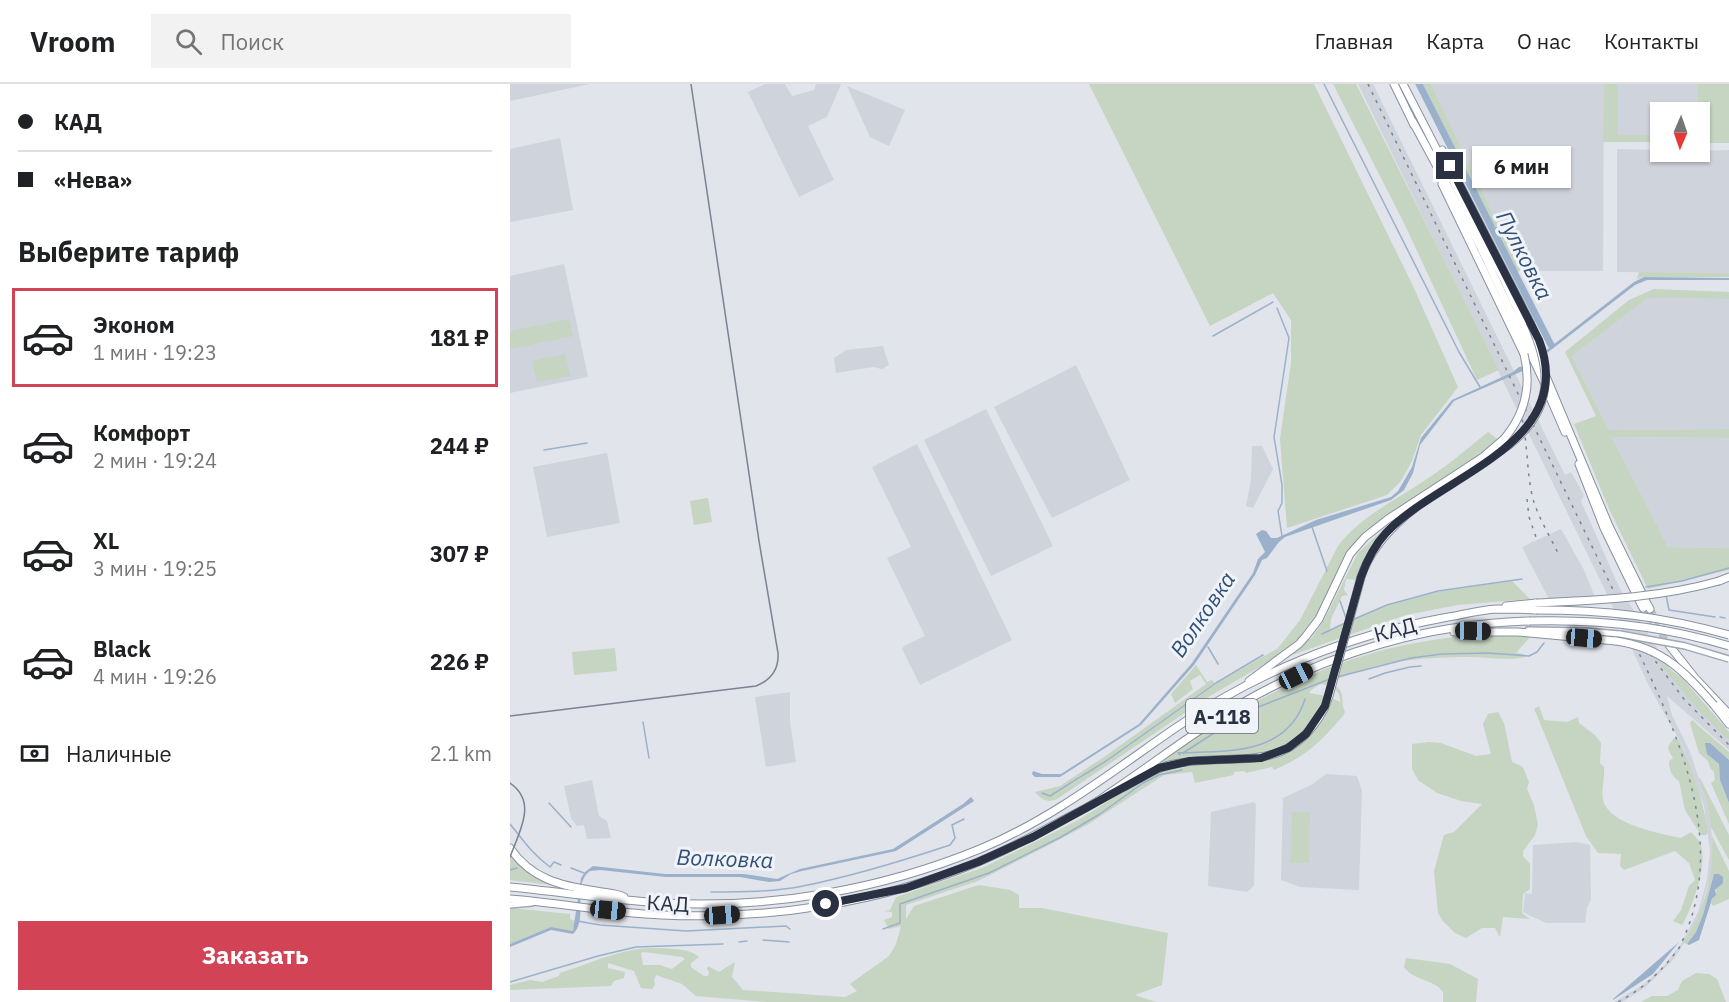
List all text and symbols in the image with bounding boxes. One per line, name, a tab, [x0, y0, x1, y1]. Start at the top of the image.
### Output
search box	[151, 14, 571, 68]
text: Vroom	[30, 23, 115, 60]
icon: search	[172, 25, 205, 58]
text: Поиск	[220, 27, 284, 56]
text: Главная	[1315, 27, 1393, 55]
text: Карта	[1426, 27, 1484, 55]
text: О нас	[1517, 27, 1571, 55]
text: Контакты	[1604, 27, 1699, 55]
north arrow	[1650, 102, 1710, 162]
map controls	[1650, 102, 1710, 162]
text: КАД	[54, 107, 102, 136]
callout: 6 мин	[1471, 145, 1570, 187]
route end	[1436, 152, 1463, 179]
text: 6 мин	[1494, 153, 1549, 180]
text: «Нева»	[54, 165, 132, 194]
water label: Пулковка	[1490, 206, 1560, 304]
text: Выберите тариф	[18, 234, 239, 269]
text: Эконом	[93, 310, 175, 339]
icon: car	[21, 311, 75, 365]
text: 181 ₽	[430, 323, 489, 352]
text: 1 мин · 19:23	[93, 339, 217, 366]
text: Комфорт	[93, 418, 190, 447]
icon: car	[21, 419, 75, 473]
text: 244 ₽	[430, 431, 489, 460]
text: 2 мин · 19:24	[93, 447, 217, 474]
text: XL	[93, 526, 119, 555]
icon: car	[21, 527, 75, 581]
text: 307 ₽	[430, 539, 489, 568]
text: 3 мин · 19:25	[93, 555, 217, 582]
water label: Волковка	[1163, 566, 1241, 662]
street label: КАД	[1371, 610, 1419, 648]
car	[1455, 622, 1491, 640]
car	[1565, 627, 1603, 649]
text: Black	[93, 634, 151, 663]
icon: car	[21, 635, 75, 689]
text: 226 ₽	[430, 647, 489, 676]
car	[1276, 660, 1316, 692]
text: 4 мин · 19:26	[93, 663, 217, 690]
road number: А-118	[1186, 699, 1258, 733]
icon: cash	[18, 737, 51, 770]
text: Наличные	[66, 739, 172, 768]
text: 2.1 km	[430, 740, 492, 767]
water label: Волковка	[676, 842, 774, 874]
street label: КАД	[646, 888, 690, 918]
route start	[812, 890, 839, 917]
car	[589, 899, 627, 921]
car	[703, 905, 741, 925]
button: Заказать	[18, 921, 492, 990]

